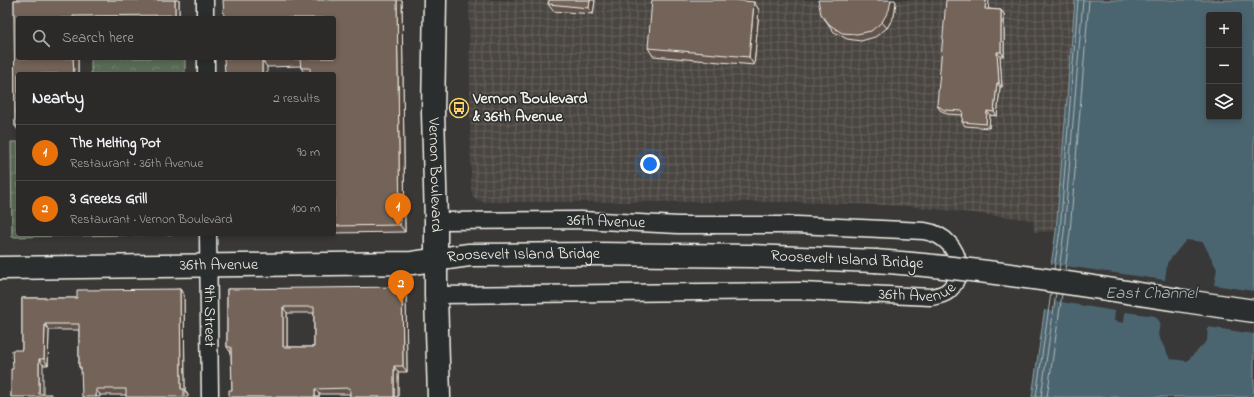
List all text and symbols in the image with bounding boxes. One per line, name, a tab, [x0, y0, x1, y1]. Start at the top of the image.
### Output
map controls	[1206, 12, 1242, 120]
button: +	[1206, 12, 1242, 48]
search box	[16, 16, 336, 60]
icon: search	[30, 27, 52, 49]
text: Search here	[62, 27, 134, 49]
button: −	[1206, 48, 1242, 84]
button: layers	[1206, 84, 1242, 120]
text: Nearby	[32, 86, 84, 111]
place label: Vernon Boulevard & 36th Avenue	[472, 87, 588, 129]
text: 2 results	[273, 89, 320, 108]
bus stop icon: Vernon Boulevard & 36th Avenue	[448, 97, 470, 119]
street label: Vernon Boulevard	[421, 116, 448, 232]
text: The Melting Pot	[70, 132, 161, 154]
text: 1	[43, 143, 47, 162]
text: 90 m	[297, 143, 320, 162]
text: Restaurant · 36th Avenue	[70, 154, 203, 173]
your location	[640, 154, 660, 174]
text: 3 Greeks Grill	[70, 188, 147, 210]
pin: 1	[385, 193, 411, 226]
text: 2	[42, 199, 48, 218]
text: 100 m	[291, 199, 320, 218]
street label: 36th Avenue	[566, 209, 646, 235]
text: Restaurant · Vernon Boulevard	[70, 210, 233, 229]
street label: Roosevelt Island Bridge	[445, 242, 601, 270]
street label: Roosevelt Island Bridge	[770, 244, 925, 276]
street label: 36th Avenue	[180, 253, 259, 278]
pin: 2	[388, 270, 414, 303]
street label: 36th Avenue	[878, 277, 963, 309]
water label: East Channel	[1105, 281, 1199, 306]
street label: 9th Street	[197, 285, 221, 348]

